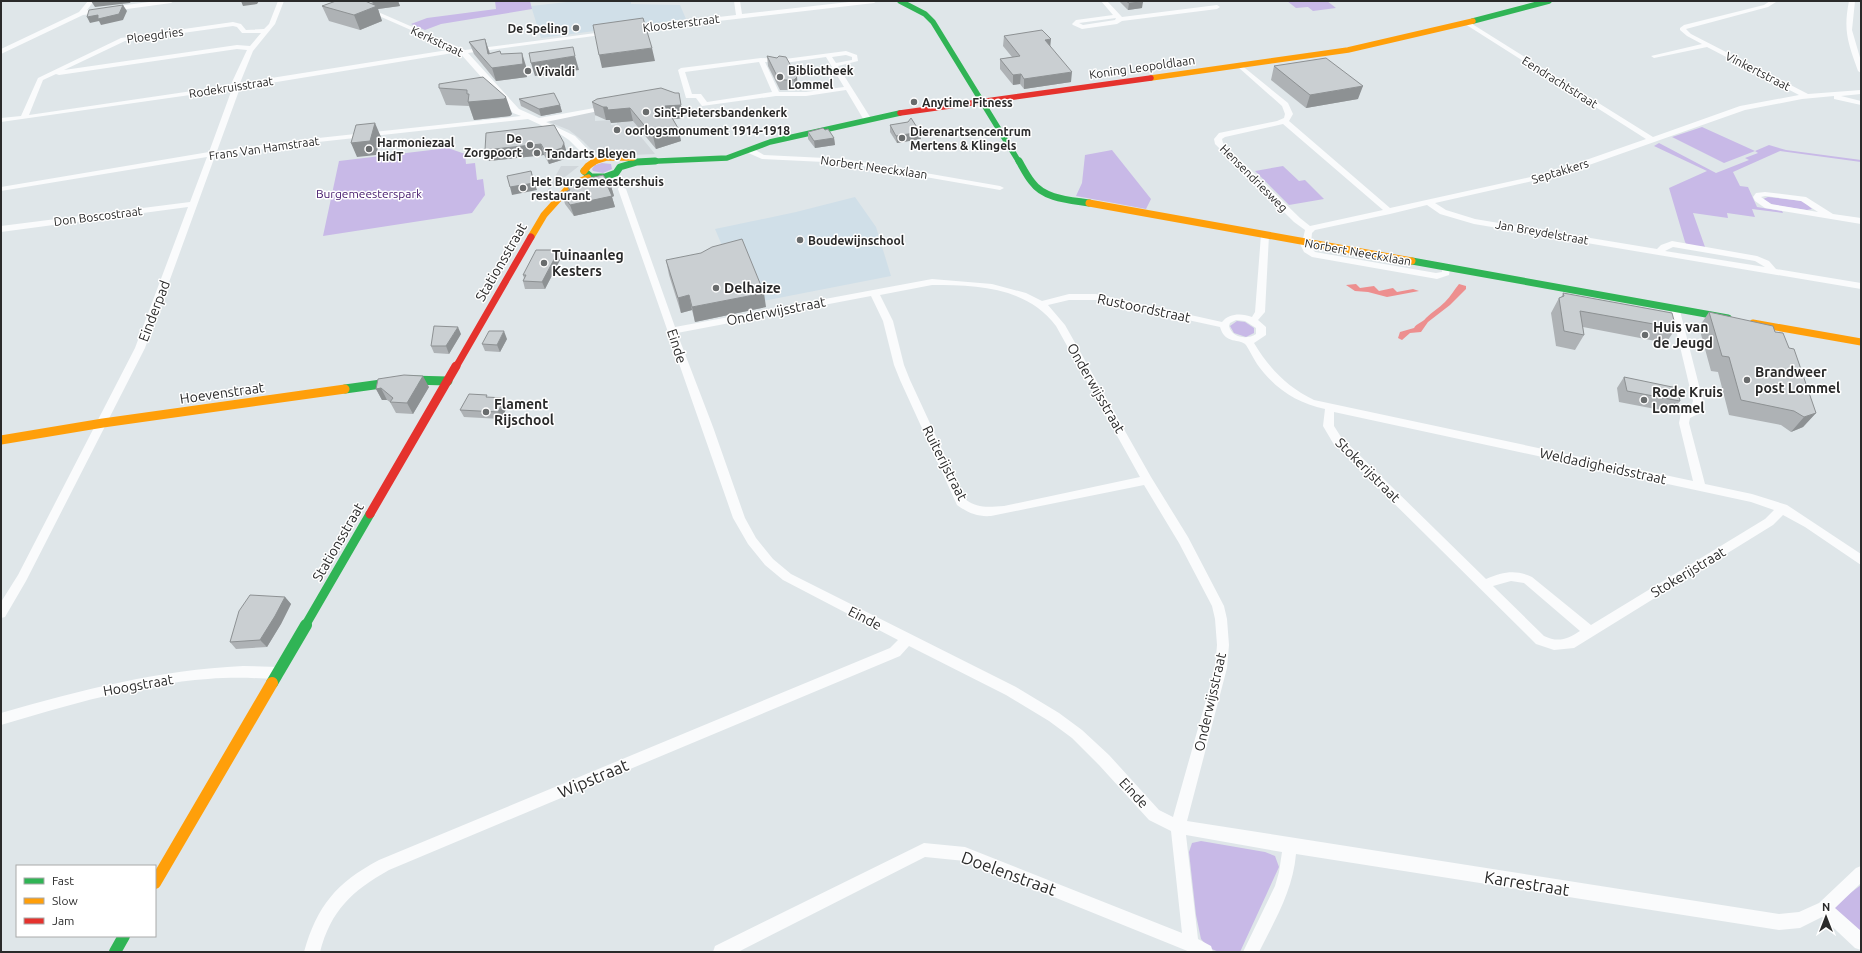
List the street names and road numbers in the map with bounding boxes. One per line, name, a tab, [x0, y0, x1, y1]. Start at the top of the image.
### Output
street label: Kloosterstraat	[642, 12, 720, 34]
street label: Kerkstraat	[409, 23, 465, 59]
street label: Ploegdries	[126, 25, 184, 45]
street label: Vinkertstraat	[1723, 49, 1793, 93]
street label: Koning Leopoldlaan	[1088, 53, 1196, 81]
street label: Eendrachtstraat	[1520, 54, 1600, 111]
street label: Rodekruisstraat	[188, 74, 274, 100]
street label: Frans Van Hamstraat	[208, 134, 320, 162]
street label: Hensendriesweg	[1218, 142, 1290, 214]
street label: Norbert Neeckxlaan	[820, 153, 928, 181]
street label: Septakkers	[1530, 156, 1590, 186]
street label: Don Boscostraat	[53, 204, 143, 228]
street label: Jan Breydelstraat	[1494, 217, 1590, 247]
street label: Stationsstraat	[472, 219, 530, 304]
street label: Norbert Neeckxlaan	[1304, 236, 1412, 268]
street label: Einderpad	[135, 278, 173, 344]
street label: Rustoordstraat	[1096, 290, 1193, 326]
street label: Onderwijsstraat	[725, 293, 828, 328]
street label: Einde	[664, 327, 690, 365]
street label: Onderwijsstraat	[1064, 340, 1128, 436]
street label: Hoevenstraat	[179, 379, 266, 407]
street label: Ruiterijstraat	[919, 423, 971, 504]
street label: Stokerijstraat	[1332, 434, 1404, 506]
street label: Weldadigheidsstraat	[1538, 445, 1668, 487]
street label: Stationsstraat	[309, 499, 367, 584]
street label: Stokerijstraat	[1648, 543, 1729, 601]
street label: Einde	[846, 603, 884, 633]
street label: Onderwijsstraat	[1191, 651, 1229, 753]
street label: Hoogstraat	[102, 671, 175, 699]
street label: Wipstraat	[555, 755, 631, 801]
street label: Einde	[1116, 775, 1152, 811]
street label: Doelenstraat	[959, 847, 1059, 899]
street label: Karrestraat	[1483, 867, 1571, 899]

